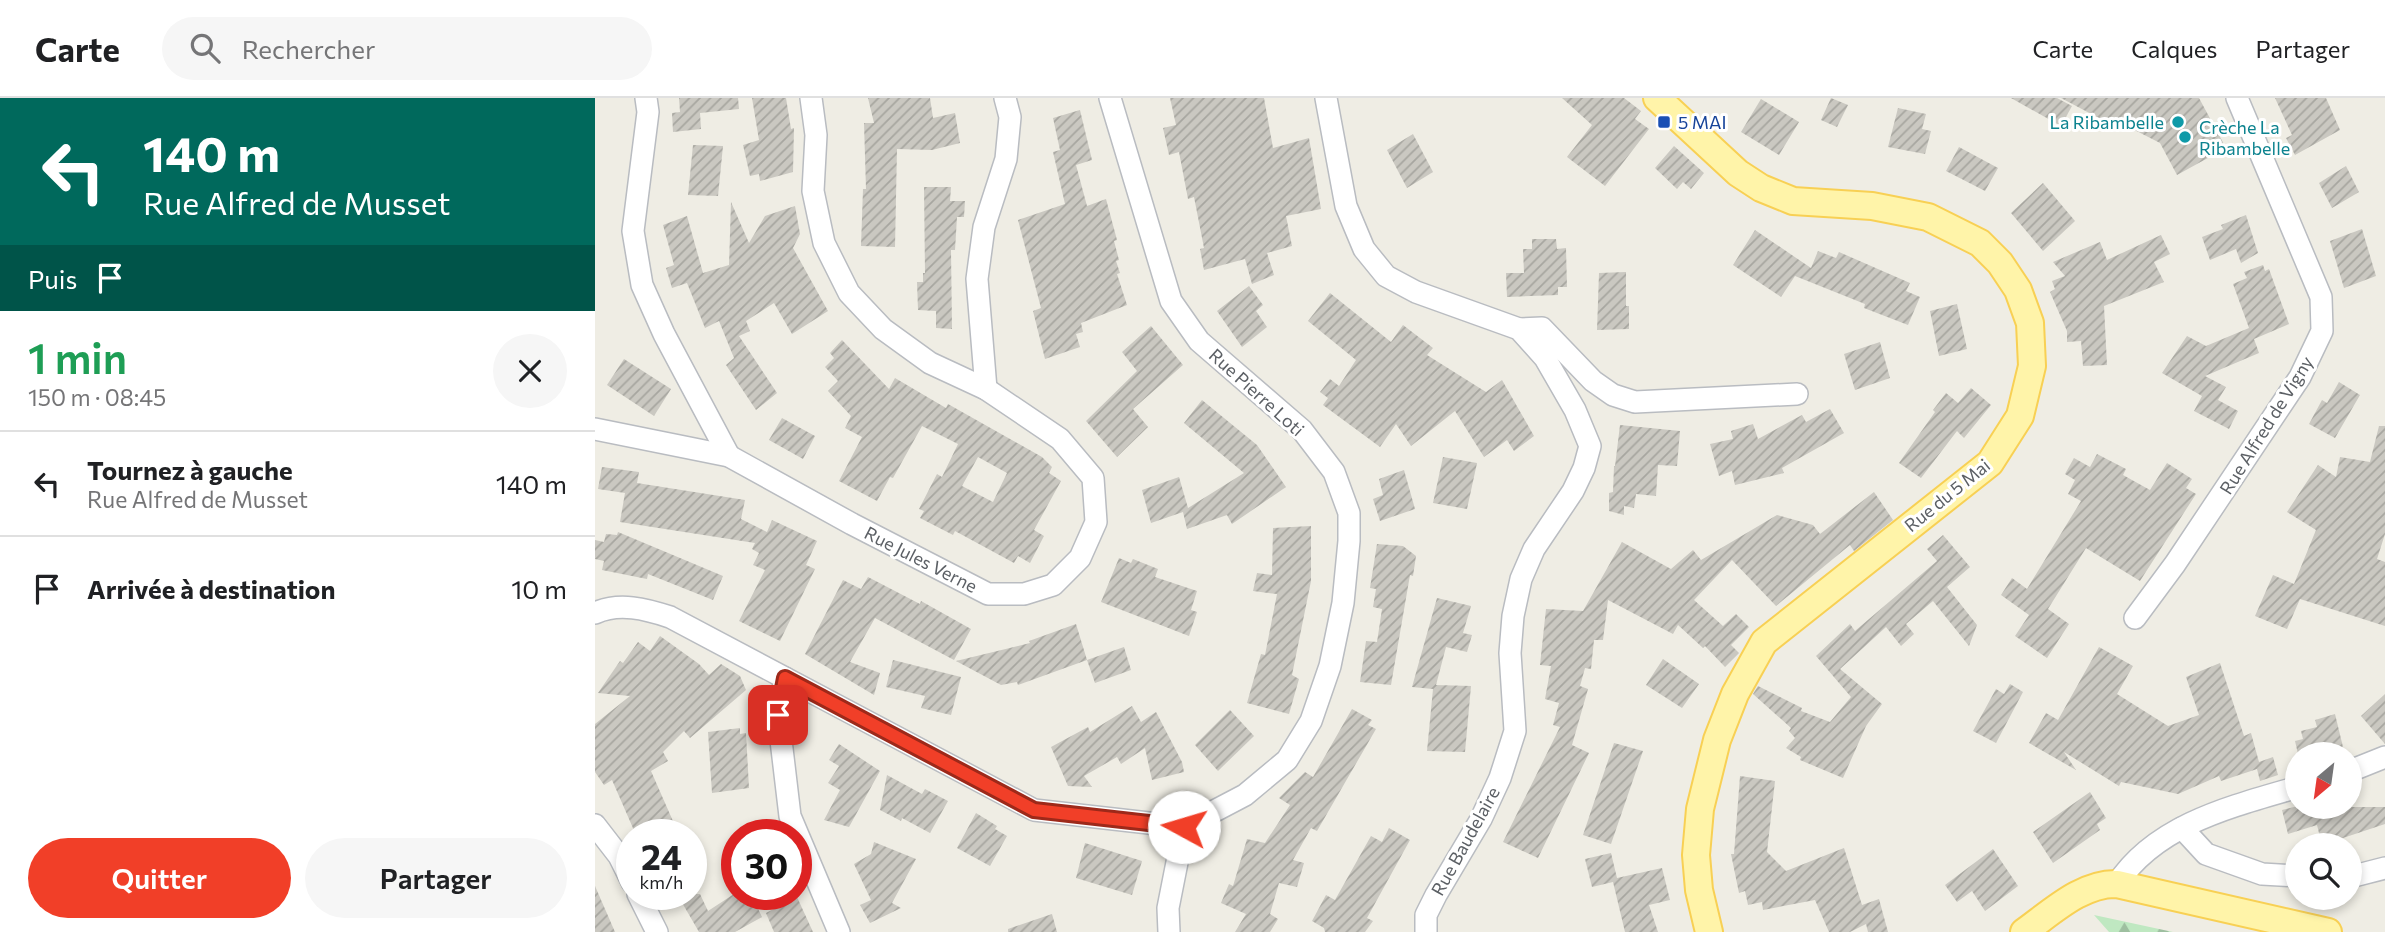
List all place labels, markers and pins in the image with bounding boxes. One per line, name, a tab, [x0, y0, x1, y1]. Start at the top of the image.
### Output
place label: 5 MAI	[1678, 111, 1726, 133]
place label: La Ribambelle	[2050, 111, 2164, 133]
marker: 5 MAI	[1656, 114, 1672, 130]
marker: La Ribambelle	[2170, 114, 2186, 130]
place label: Crèche La Ribambelle	[2199, 116, 2290, 159]
marker: Crèche La Ribambelle	[2177, 129, 2193, 145]
pin	[748, 685, 808, 745]

